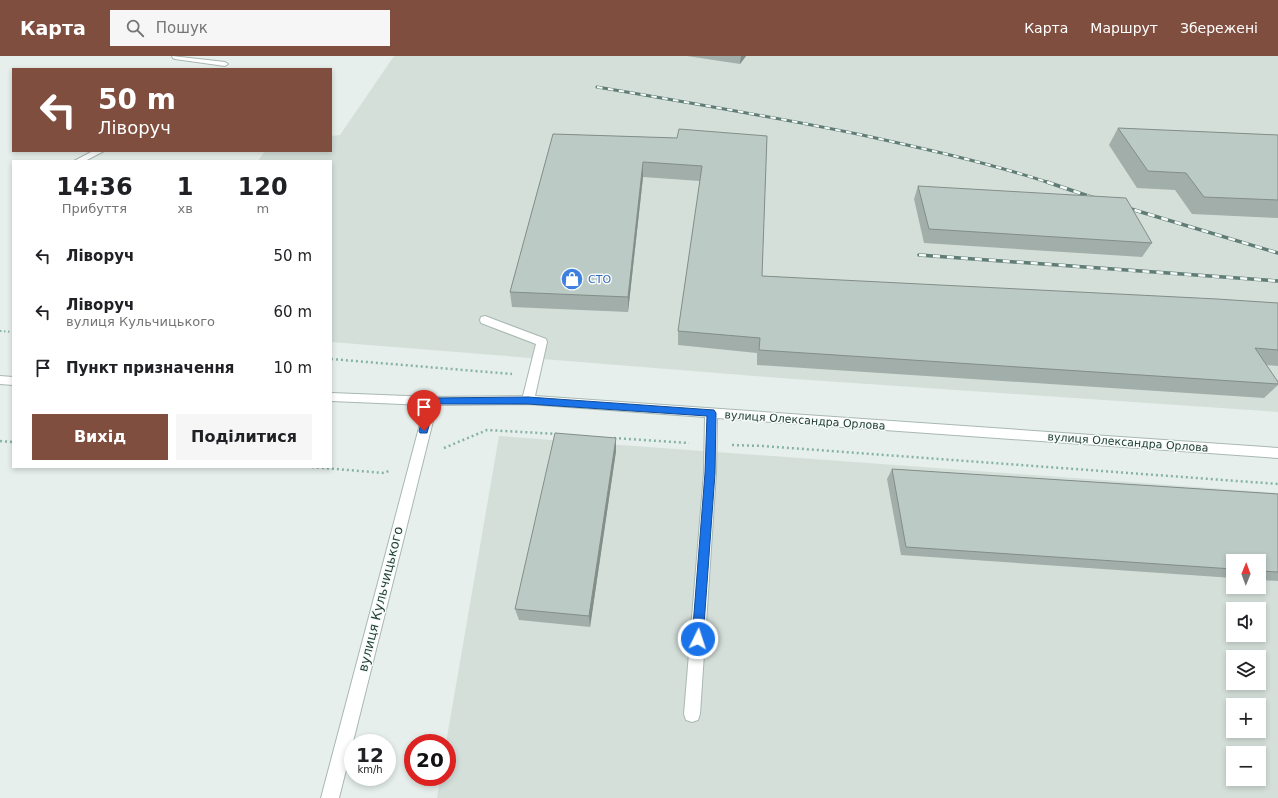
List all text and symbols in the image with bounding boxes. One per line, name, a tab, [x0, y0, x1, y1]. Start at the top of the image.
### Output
search box	[110, 10, 390, 46]
text: Карта	[20, 17, 86, 39]
icon: search	[124, 17, 146, 39]
text: Пошук	[156, 19, 208, 37]
text: Карта	[1024, 20, 1068, 36]
text: Маршрут	[1090, 20, 1158, 36]
text: Збережені	[1180, 20, 1258, 36]
text: 50 m	[98, 83, 176, 116]
icon: left	[32, 84, 84, 136]
text: Ліворуч	[98, 117, 171, 138]
text: 14:36	[56, 173, 133, 201]
text: 1	[177, 173, 193, 201]
text: 120	[238, 173, 288, 201]
text: Прибуття	[62, 201, 127, 216]
text: хв	[177, 201, 193, 216]
text: m	[256, 201, 269, 216]
icon: left	[32, 245, 54, 267]
text: Ліворуч	[66, 247, 134, 265]
text: 50 m	[274, 247, 312, 265]
shop icon: СТО	[559, 266, 585, 292]
place label: СТО	[588, 273, 611, 286]
text: Ліворуч	[66, 296, 134, 314]
icon: left	[32, 301, 54, 323]
text: 60 m	[274, 303, 312, 321]
text: вулиця Кульчицького	[66, 314, 215, 329]
icon: arrive	[32, 357, 54, 379]
text: Пункт призначення	[66, 359, 234, 377]
text: 10 m	[274, 359, 312, 377]
pin	[407, 390, 441, 431]
icon: arrive	[413, 396, 435, 418]
street label: вулиця Олександра Орлова	[724, 408, 886, 433]
button: Вихід	[32, 414, 168, 460]
button: Поділитися	[176, 414, 312, 460]
street label: вулиця Олександра Орлова	[1047, 430, 1209, 455]
street label: вулиця Кульчицького	[355, 525, 406, 673]
north arrow	[1226, 554, 1266, 594]
map controls	[1226, 554, 1266, 786]
button: sound	[1226, 602, 1266, 642]
position arrow	[677, 618, 719, 660]
button: layers	[1226, 650, 1266, 690]
button: +	[1226, 698, 1266, 738]
speed limit sign: 20	[404, 734, 456, 786]
text: 12	[356, 743, 384, 767]
button: −	[1226, 746, 1266, 786]
text: km/h	[357, 764, 383, 775]

